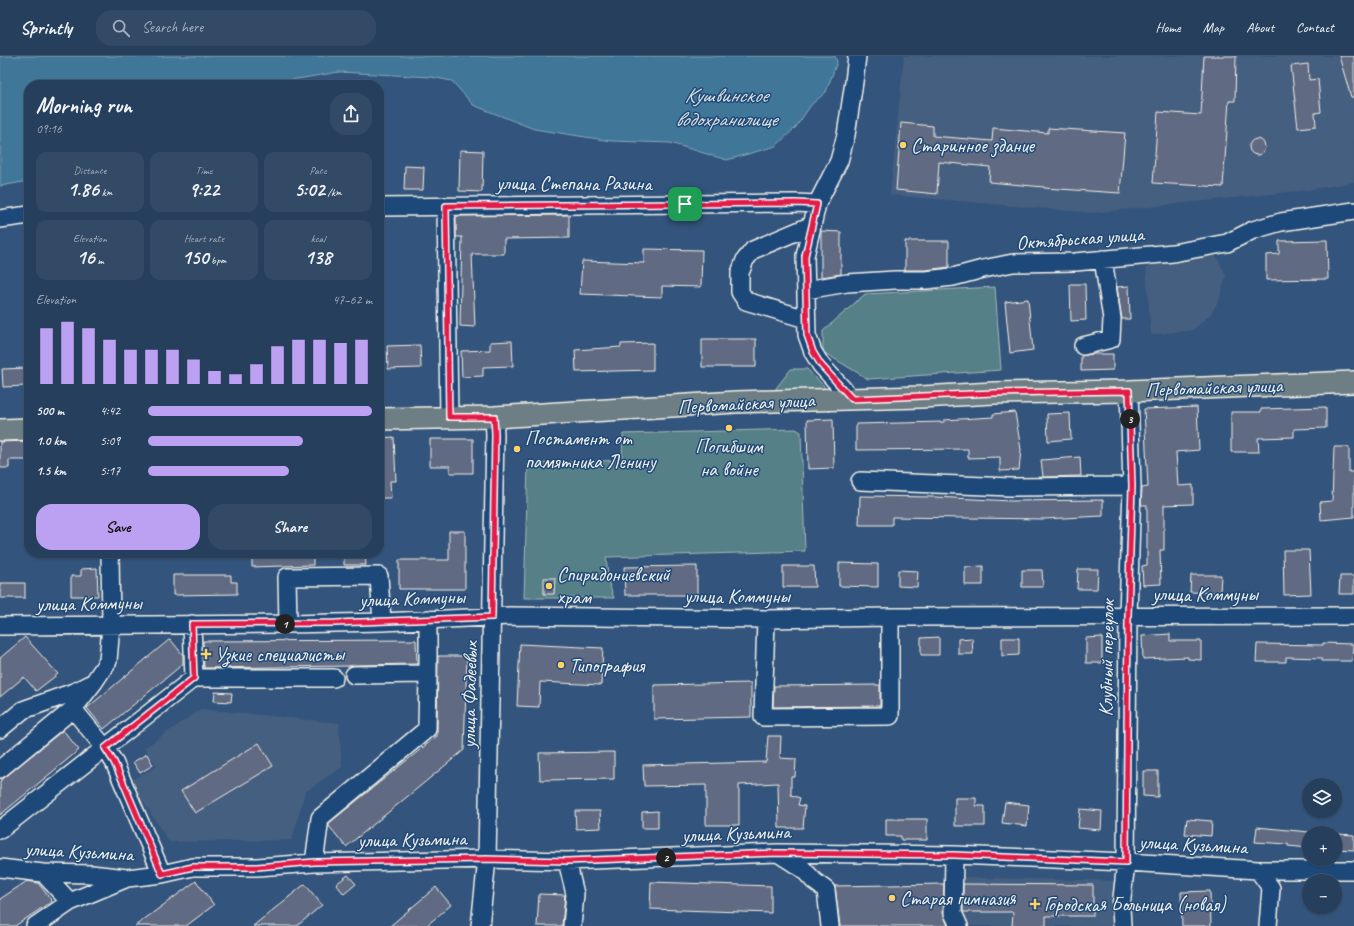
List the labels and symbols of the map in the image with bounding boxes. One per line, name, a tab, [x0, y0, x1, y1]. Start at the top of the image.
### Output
water label: Кушвинское водохранилище	[675, 82, 780, 132]
place label: Старинное здание	[911, 133, 1036, 158]
marker: Старинное здание	[898, 140, 908, 150]
street label: улица Степана Разина	[495, 171, 654, 196]
pin	[668, 187, 702, 221]
street label: Октябрьская улица	[1015, 221, 1146, 255]
street label: Первомайская улица	[1145, 373, 1285, 402]
street label: Первомайская улица	[677, 387, 817, 420]
pin: 3	[1120, 409, 1140, 429]
marker: Погибшим на войне	[724, 423, 734, 433]
place label: Постамент от памятника Ленину	[525, 426, 658, 474]
place label: Погибшим на войне	[695, 434, 764, 482]
marker: Постамент от памятника Ленину	[512, 444, 522, 454]
place label: Спиридониевский храм	[557, 562, 671, 610]
marker: Спиридониевский храм	[544, 581, 554, 591]
street label: улица Коммуны	[1151, 582, 1259, 607]
street label: улица Коммуны	[358, 584, 467, 613]
street label: улица Коммуны	[683, 584, 791, 609]
street label: улица Коммуны	[35, 590, 143, 617]
street label: Клубный переулок	[1093, 598, 1120, 717]
pin: 1	[275, 614, 295, 634]
street label: улица Фадеевых	[456, 639, 483, 750]
place label: Узкие специалисты	[215, 642, 345, 668]
marker: Узкие специалисты	[200, 648, 212, 660]
place label: Типография	[569, 653, 646, 678]
marker: Типография	[556, 660, 566, 670]
street label: улица Кузьмина	[680, 819, 793, 848]
street label: улица Кузьмина	[357, 826, 468, 853]
street label: улица Кузьмина	[1137, 829, 1250, 860]
street label: улица Кузьмина	[23, 836, 136, 867]
pin: 2	[656, 848, 676, 868]
place label: Старая гимназия	[900, 886, 1016, 911]
place label: Городская Больница (новая)	[1044, 892, 1227, 917]
marker: Старая гимназия	[887, 893, 897, 903]
marker: Городская Больница (новая)	[1029, 898, 1041, 910]

